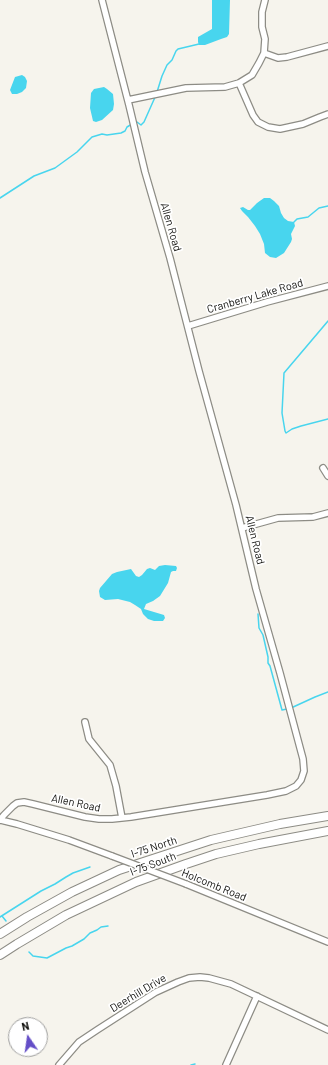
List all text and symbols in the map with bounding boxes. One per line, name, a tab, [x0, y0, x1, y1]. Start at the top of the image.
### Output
street label: Allen Road	[158, 201, 184, 253]
street label: Cranberry Lake Road	[206, 276, 304, 316]
street label: Allen Road	[243, 514, 267, 566]
street label: Allen Road	[50, 791, 102, 815]
street label: I-75 North	[129, 833, 179, 861]
street label: I-75 South	[128, 849, 178, 879]
street label: Holcomb Road	[180, 866, 248, 904]
street label: Deerhill Drive	[108, 971, 168, 1015]
north arrow	[8, 1017, 48, 1057]
text: N	[20, 1019, 30, 1033]

